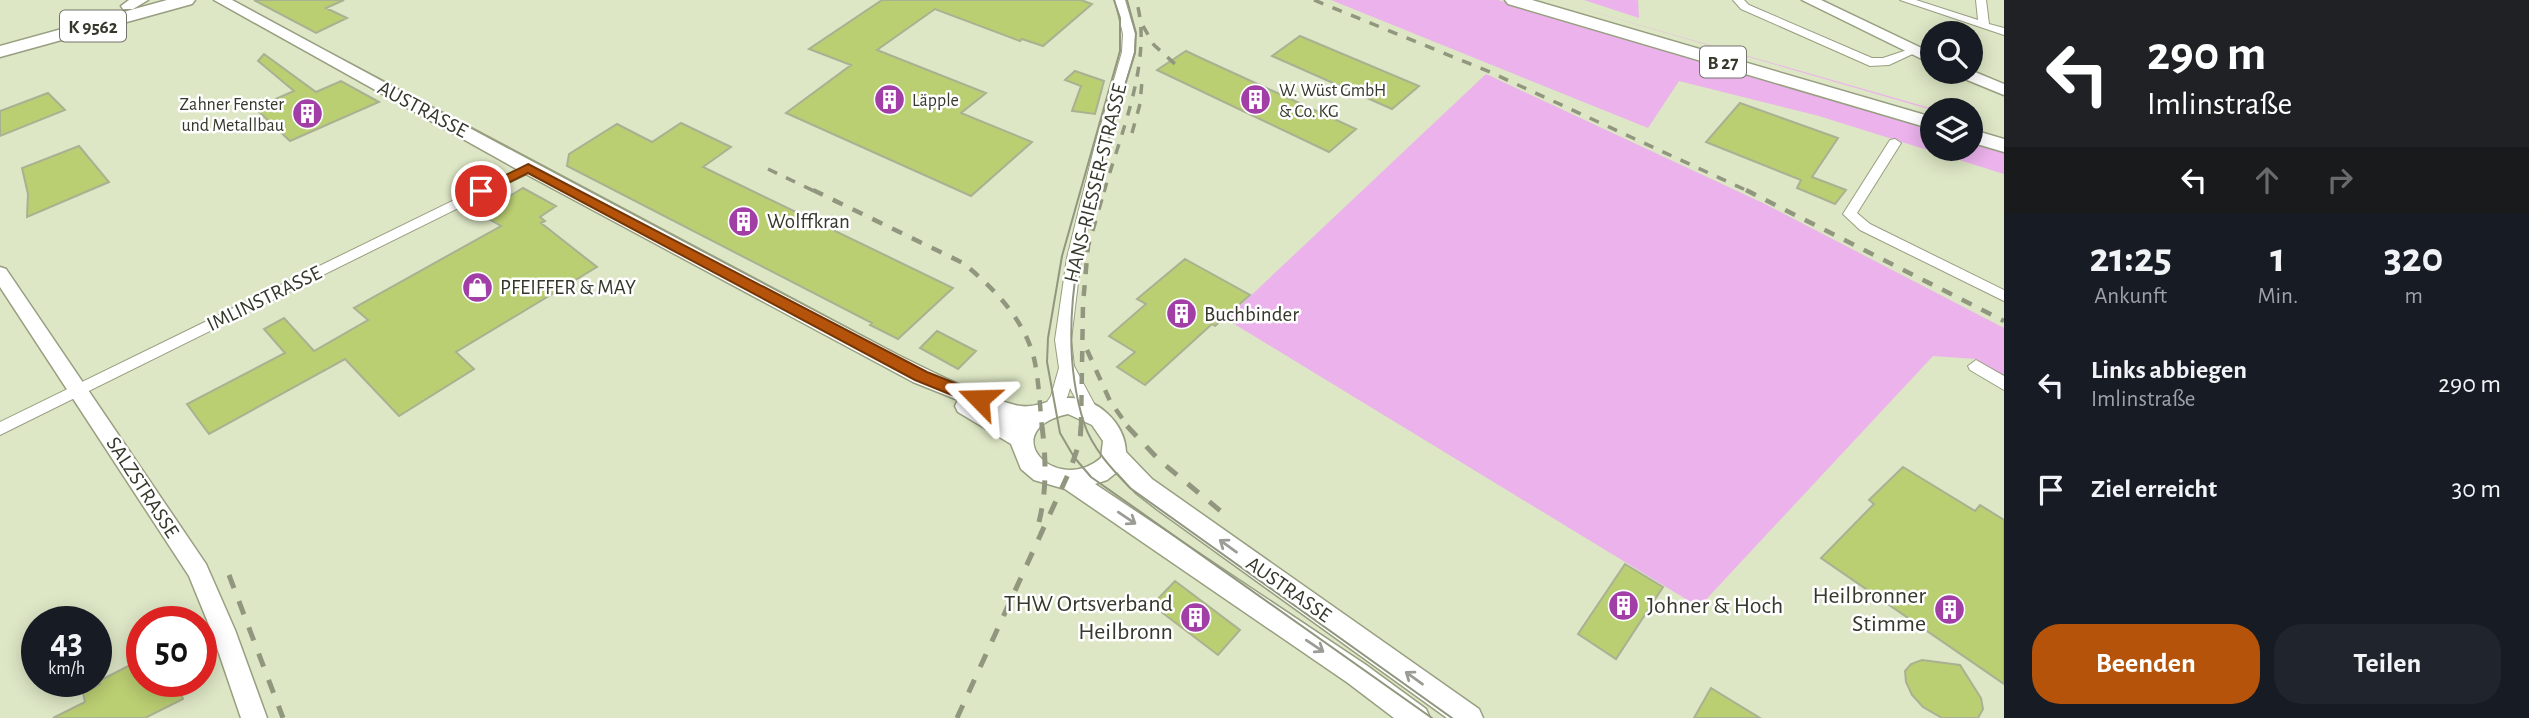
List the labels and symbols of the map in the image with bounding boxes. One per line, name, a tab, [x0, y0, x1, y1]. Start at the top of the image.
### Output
road number: K 9562	[60, 10, 126, 42]
road number: B 27	[1700, 46, 1746, 78]
street label: AUSTRASSE	[374, 77, 471, 142]
street label: HANS-RIESSER-STRASSE	[1061, 82, 1130, 285]
place label: W. Wüst GmbH & Co. KG	[1279, 82, 1386, 121]
building icon: Läpple	[872, 83, 906, 117]
building icon: W. Wüst GmbH & Co. KG	[1239, 83, 1273, 117]
place label: Läpple	[912, 92, 959, 110]
place label: Zahner Fenster und Metallbau	[180, 96, 284, 135]
building icon: Zahner Fenster und Metallbau	[290, 97, 324, 131]
pin	[451, 161, 511, 221]
building icon: Wolffkran	[727, 204, 761, 238]
place label: Wolffkran	[767, 211, 850, 232]
street label: IMLINSTRASSE	[204, 262, 325, 335]
shop icon: PFEIFFER & MAY	[460, 270, 494, 304]
place label: PFEIFFER & MAY	[500, 277, 636, 298]
building icon: Buchbinder	[1164, 297, 1198, 331]
place label: Buchbinder	[1204, 304, 1299, 325]
position arrow	[942, 362, 1016, 436]
street label: SALZSTRASSE	[102, 433, 183, 541]
one-way arrow	[1117, 511, 1136, 525]
one-way arrow	[1219, 539, 1238, 553]
street label: AUSTRASSE	[1242, 553, 1335, 626]
place label: Heilbronner Stimme	[1813, 584, 1926, 636]
building icon: Johner & Hoch	[1607, 588, 1641, 622]
place label: THW Ortsverband Heilbronn	[1004, 592, 1173, 644]
building icon: Heilbronner Stimme	[1932, 592, 1966, 626]
place label: Johner & Hoch	[1647, 594, 1783, 618]
building icon: THW Ortsverband Heilbronn	[1179, 600, 1213, 634]
speed limit sign: 50	[126, 606, 217, 697]
one-way arrow	[1305, 639, 1324, 653]
one-way arrow	[1405, 671, 1424, 685]

